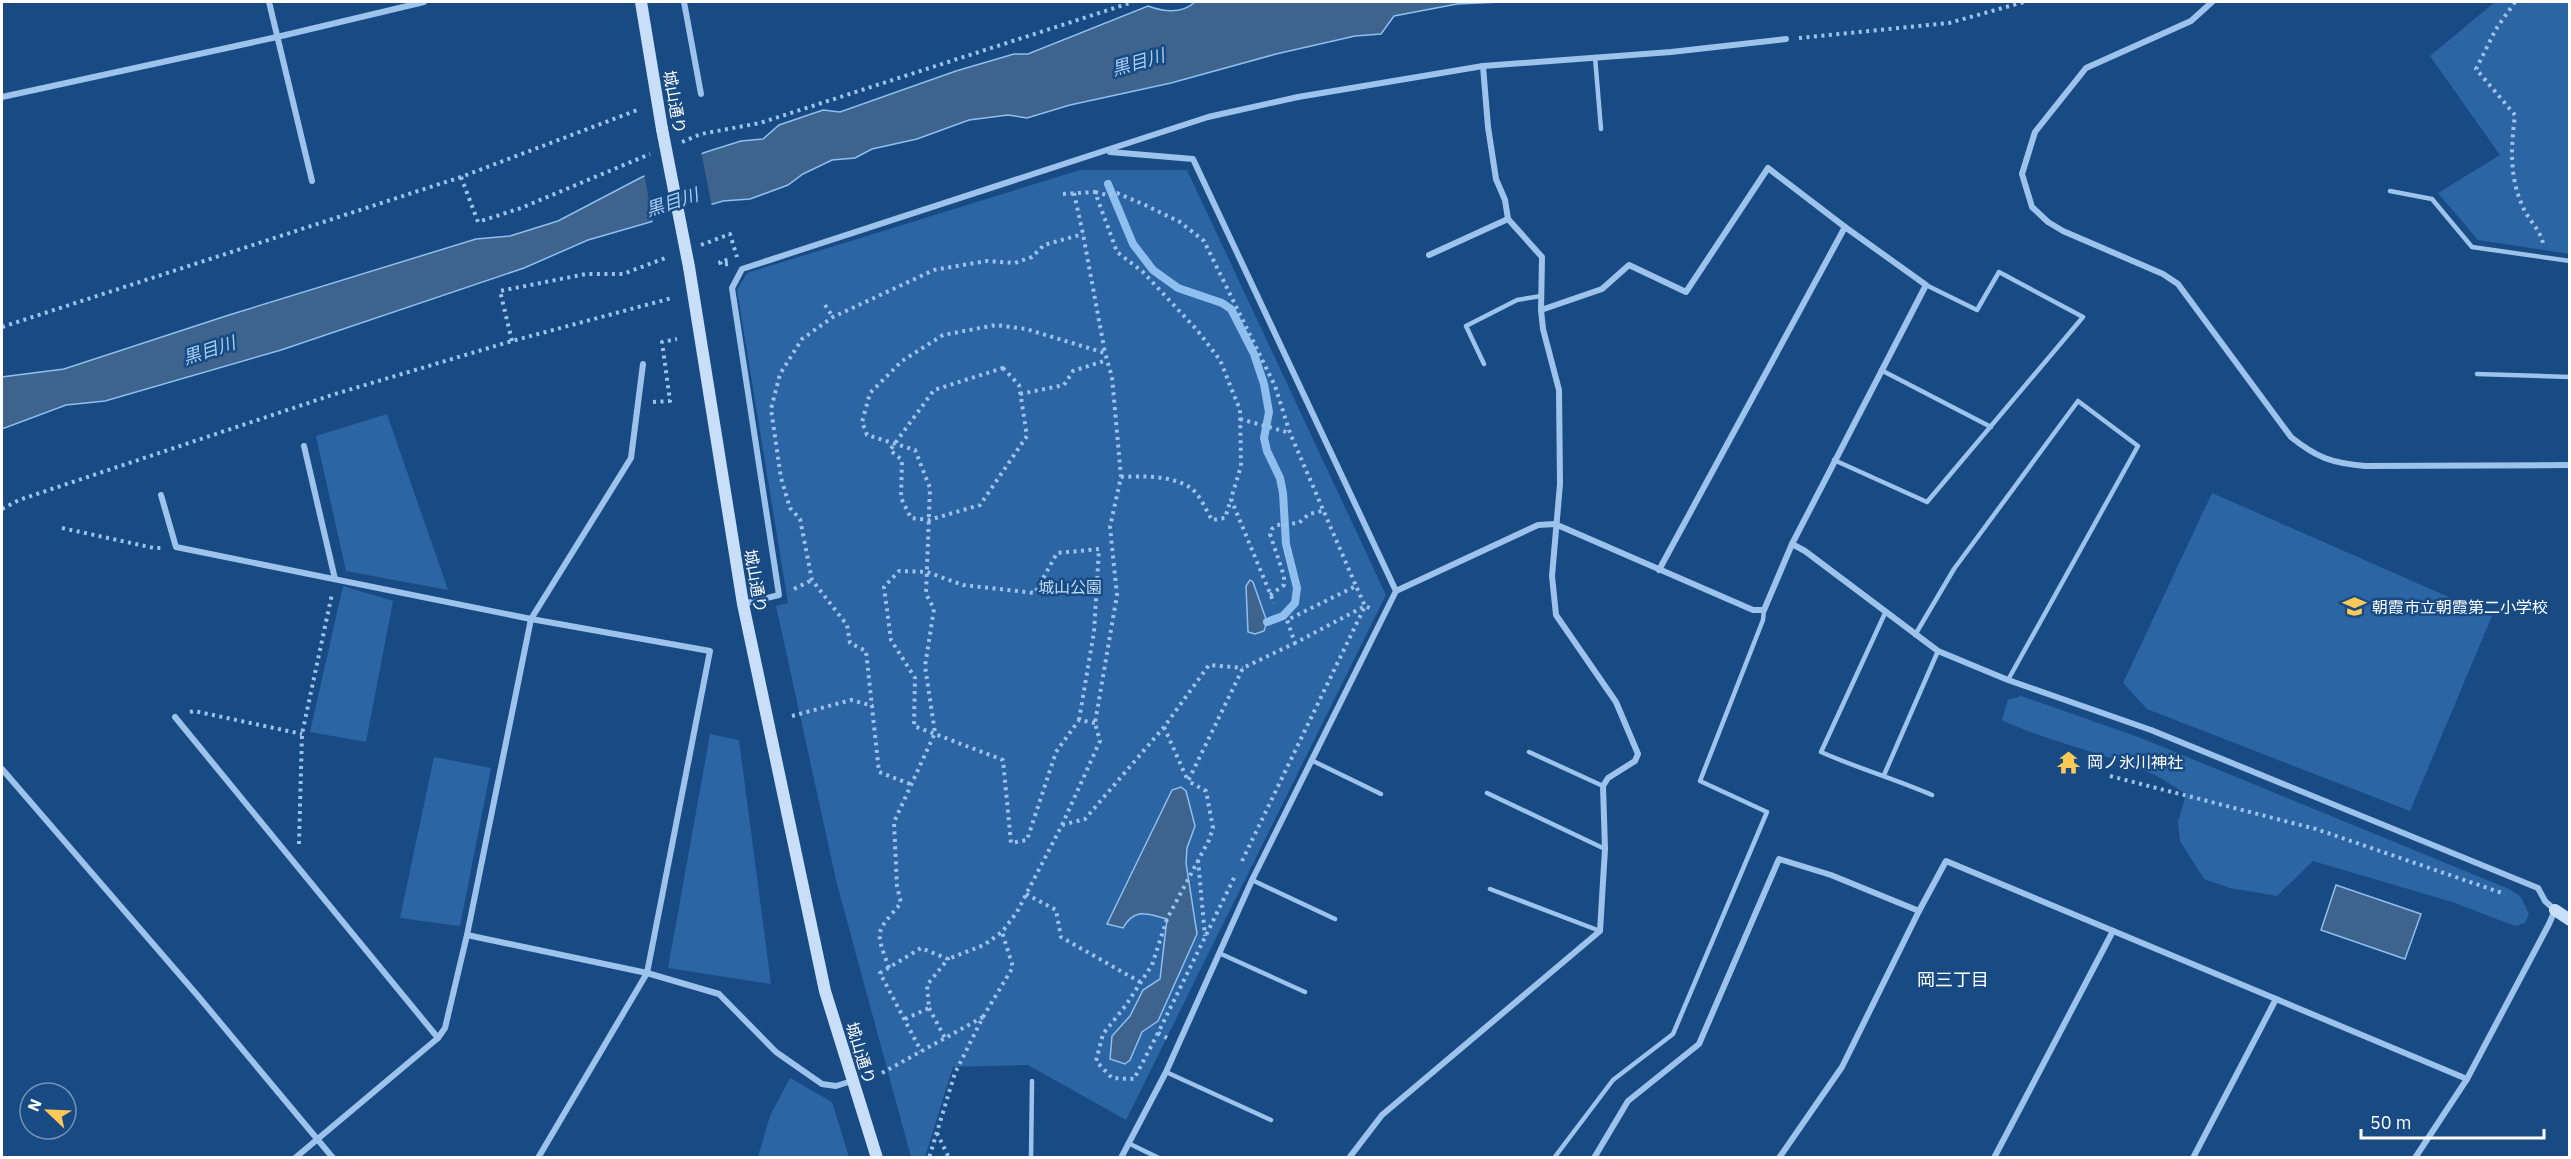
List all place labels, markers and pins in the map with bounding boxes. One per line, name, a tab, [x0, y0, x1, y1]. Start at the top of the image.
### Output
school or university icon: 朝霞市立朝霞第二小学校	[2341, 594, 2367, 620]
place label: 朝霞市立朝霞第二小学校	[2372, 597, 2548, 617]
temple icon: 岡ノ氷川神社	[2056, 749, 2082, 775]
place label: 岡ノ氷川神社	[2087, 752, 2183, 772]

